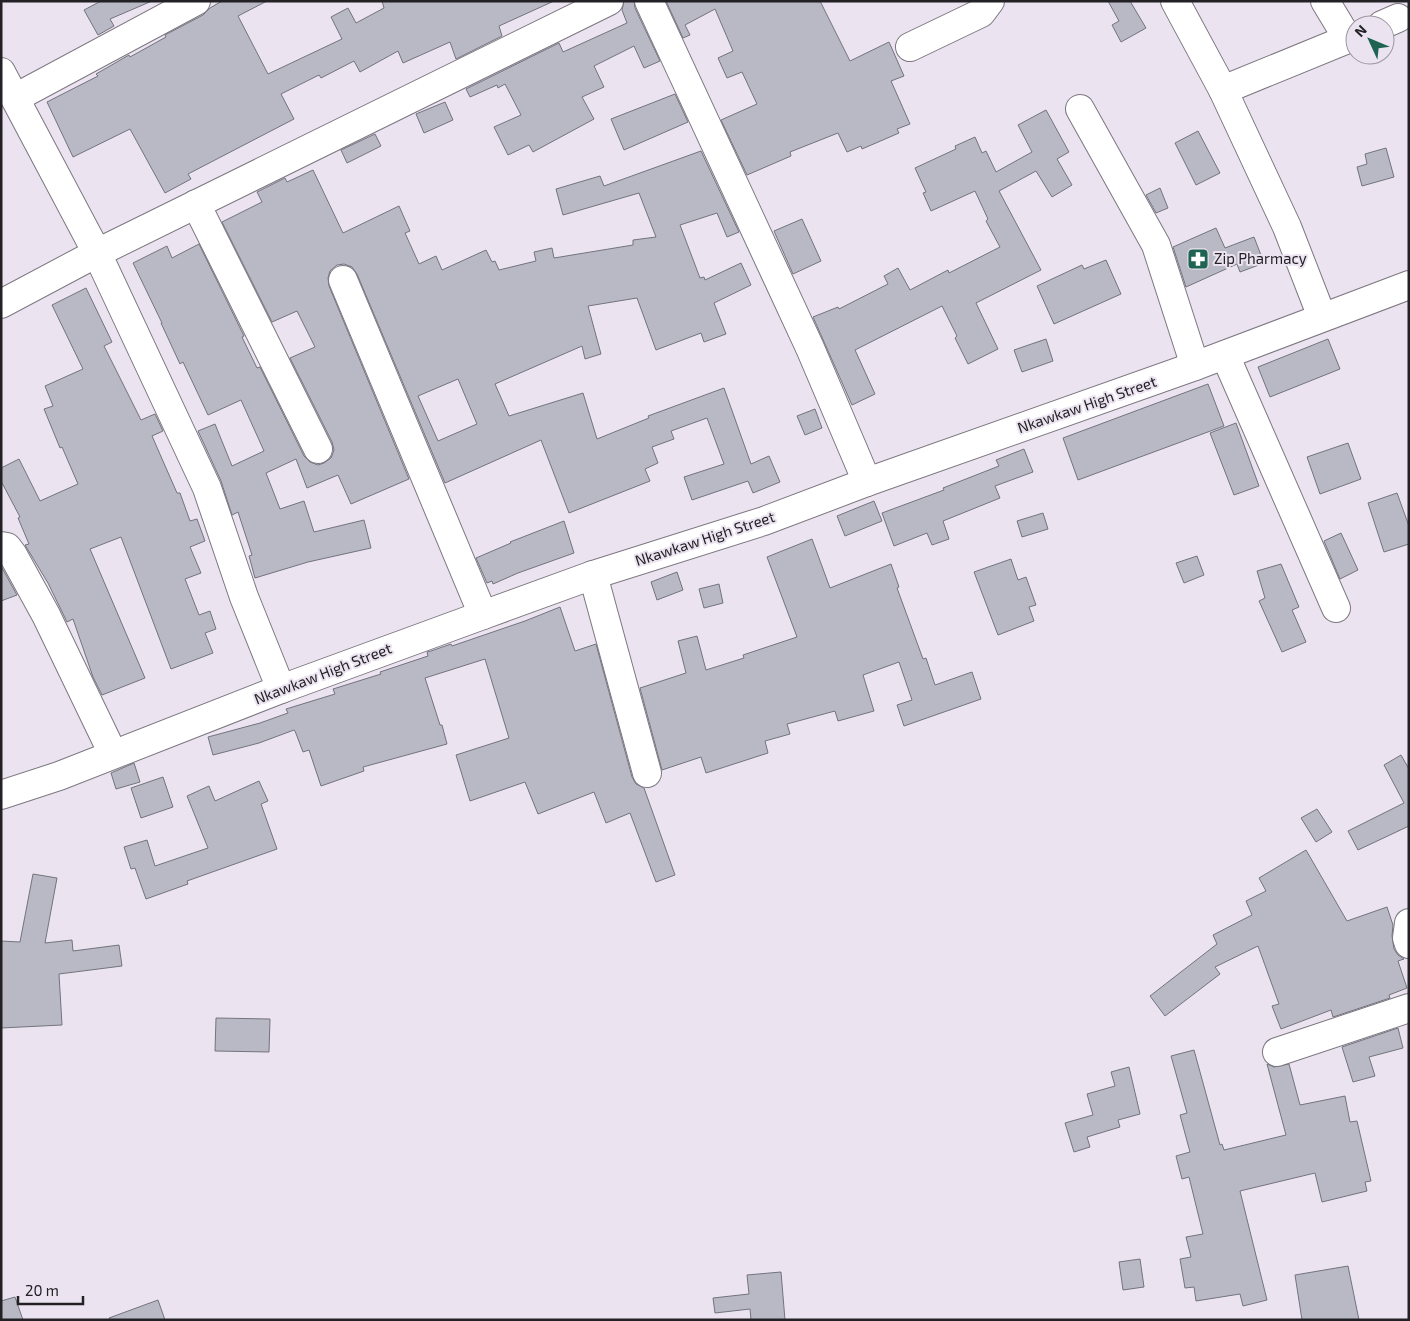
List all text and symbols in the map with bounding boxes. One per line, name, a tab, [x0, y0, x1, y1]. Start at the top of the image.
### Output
north arrow	[1345, 15, 1395, 65]
text: N	[1351, 21, 1370, 40]
pharmacy icon: Zip Pharmacy	[1186, 247, 1210, 271]
place label: Zip Pharmacy	[1214, 249, 1307, 267]
street label: Nkawkaw High Street	[1015, 372, 1159, 436]
street label: Nkawkaw High Street	[633, 507, 777, 569]
street label: Nkawkaw High Street	[251, 638, 394, 708]
scale bar	[18, 1274, 82, 1306]
text: 20 m	[25, 1281, 59, 1299]

